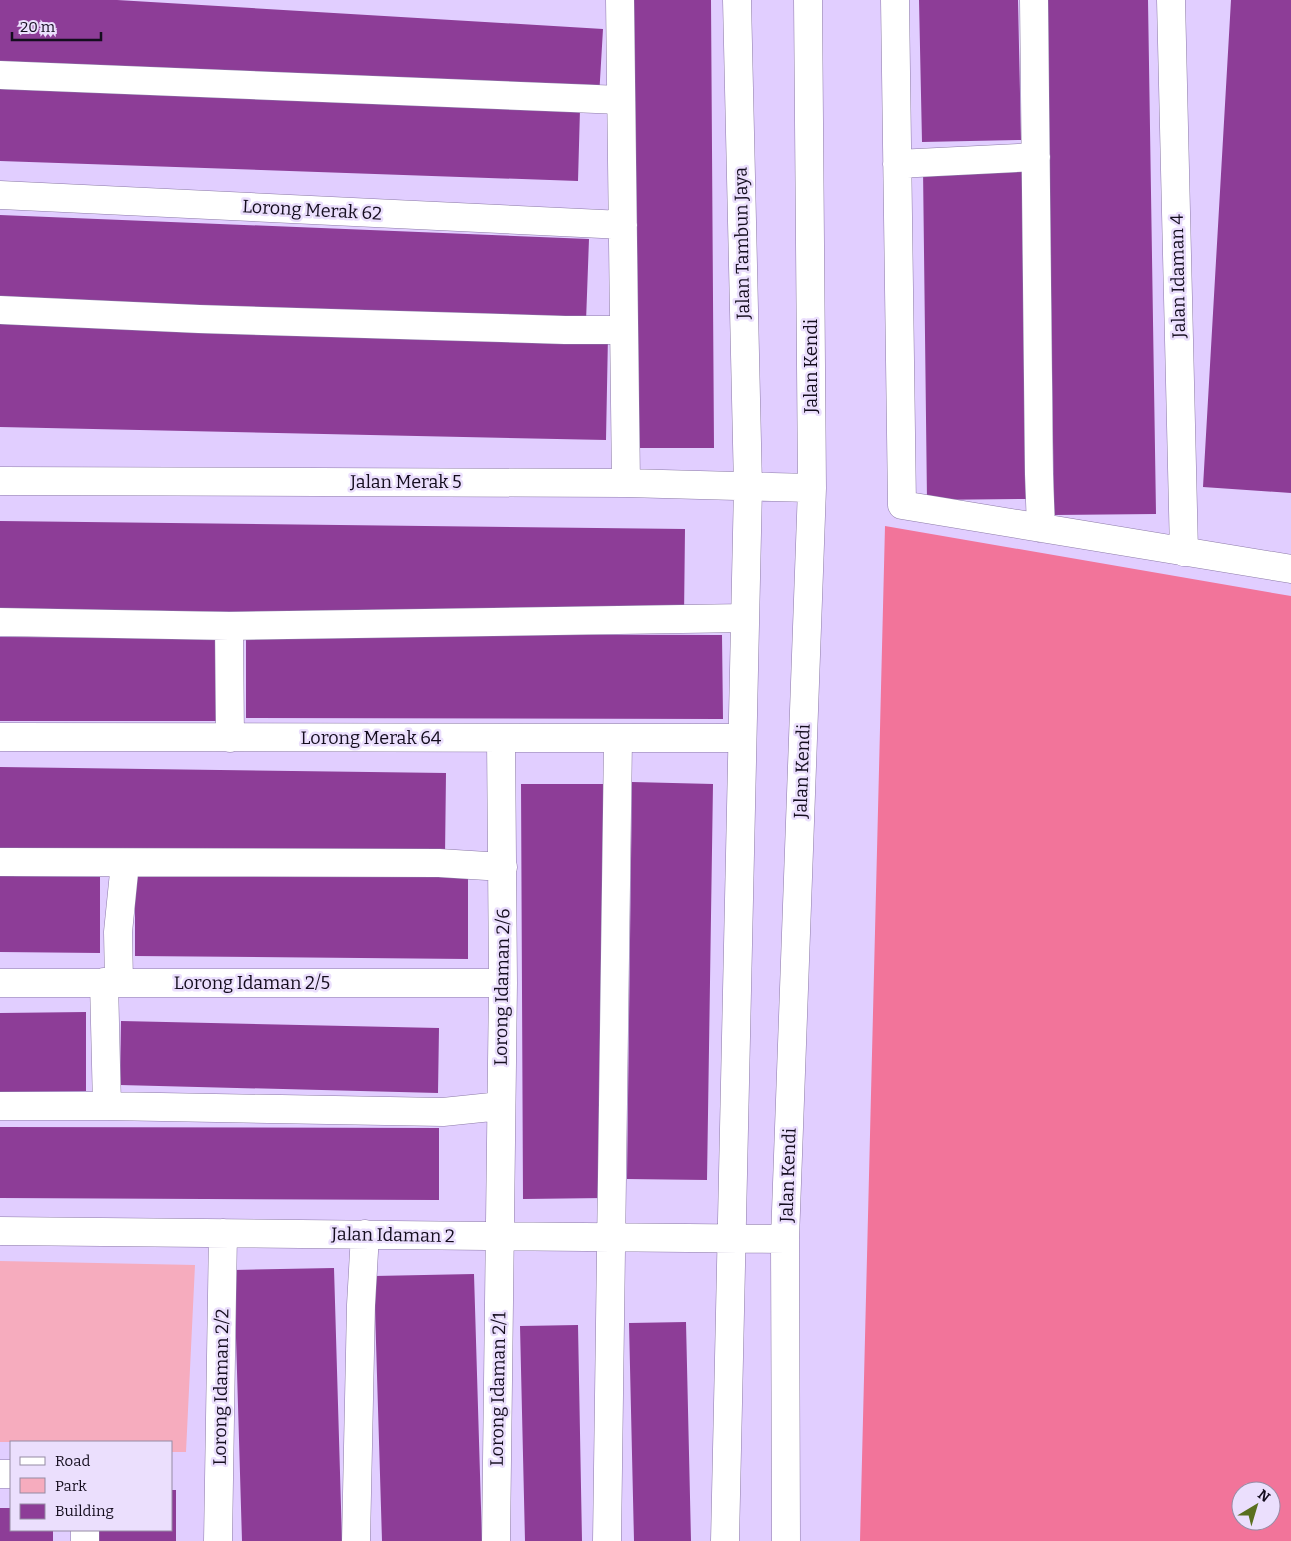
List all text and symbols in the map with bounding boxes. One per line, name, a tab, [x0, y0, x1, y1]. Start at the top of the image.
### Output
scale bar	[12, 10, 101, 42]
text: 20 m	[20, 18, 56, 36]
street label: Jalan Tambun Jaya	[730, 167, 754, 320]
street label: Lorong Merak 62	[242, 195, 382, 225]
street label: Jalan Idaman 4	[1166, 213, 1190, 339]
street label: Jalan Kendi	[800, 319, 822, 414]
street label: Jalan Merak 5	[349, 471, 462, 493]
street label: Jalan Kendi	[789, 723, 815, 820]
street label: Lorong Merak 64	[301, 727, 442, 749]
street label: Lorong Idaman 2/6	[490, 908, 514, 1066]
street label: Lorong Idaman 2/5	[174, 972, 330, 994]
street label: Jalan Kendi	[775, 1127, 801, 1224]
street label: Jalan Idaman 2	[330, 1223, 455, 1247]
street label: Lorong Idaman 2/2	[209, 1309, 233, 1465]
street label: Lorong Idaman 2/1	[486, 1311, 510, 1466]
legend	[10, 1441, 172, 1531]
text: Road	[55, 1452, 90, 1470]
text: Park	[55, 1477, 87, 1495]
north arrow	[1231, 1481, 1281, 1531]
text: N	[1254, 1486, 1273, 1506]
text: Building	[55, 1502, 114, 1520]

